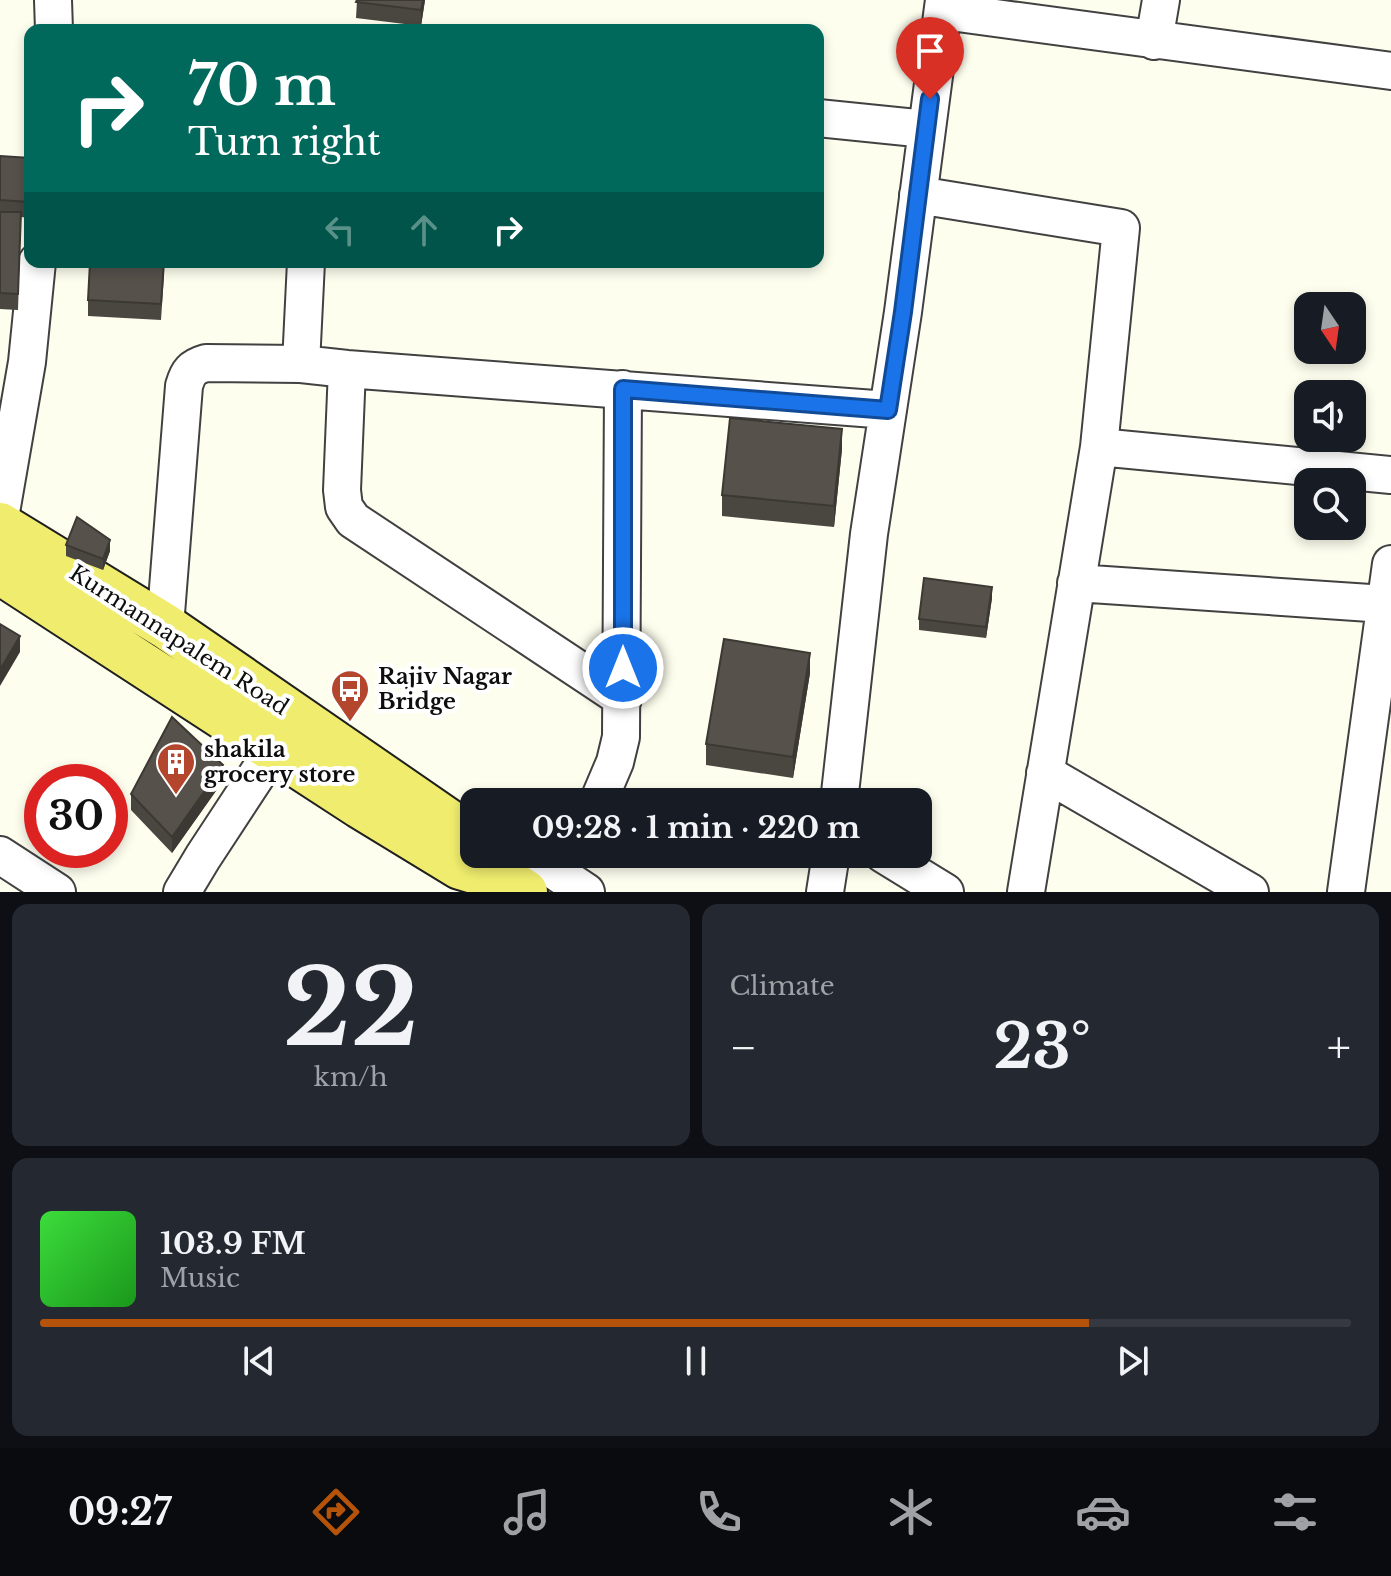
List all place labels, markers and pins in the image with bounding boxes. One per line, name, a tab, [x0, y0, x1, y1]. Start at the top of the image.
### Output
pin	[896, 17, 964, 99]
place label: Rajiv Nagar Bridge	[378, 663, 512, 715]
bus stop icon: Rajiv Nagar Bridge	[329, 668, 371, 723]
place label: shakila grocery store	[204, 736, 355, 788]
building icon: shakila grocery store	[155, 741, 197, 796]

